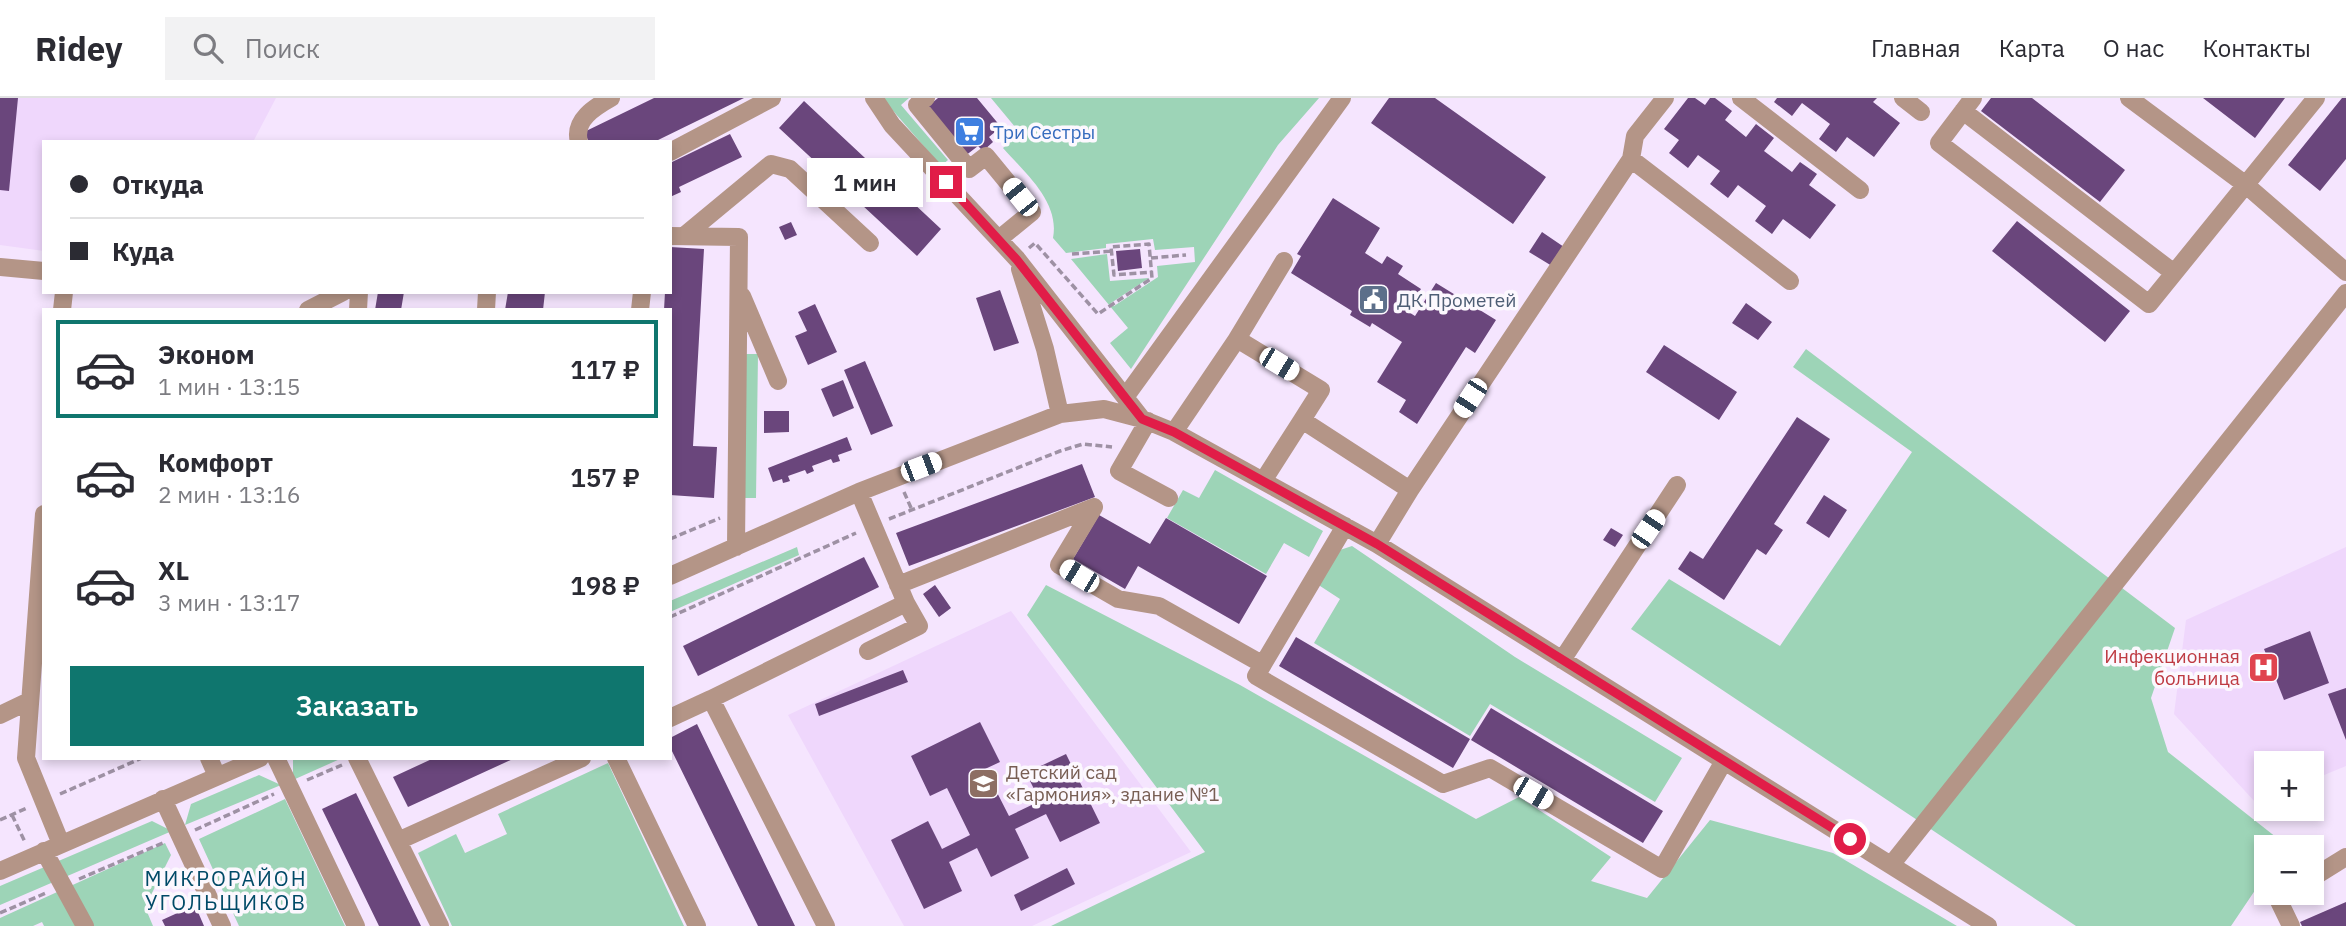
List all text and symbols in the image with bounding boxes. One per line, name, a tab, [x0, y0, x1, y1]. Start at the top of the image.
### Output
search box	[165, 17, 655, 80]
text: Ridey	[35, 27, 123, 70]
icon: search	[189, 29, 227, 67]
text: Поиск	[245, 31, 320, 65]
text: Главная	[1871, 32, 1961, 64]
text: Карта	[1999, 32, 2065, 64]
text: О нас	[2103, 32, 2164, 64]
text: Контакты	[2202, 32, 2311, 64]
supermarket icon: Три Сестры	[953, 115, 987, 149]
place label: Три Сестры	[993, 120, 1095, 144]
callout: 1 мин	[806, 158, 922, 206]
route end	[930, 166, 962, 198]
text: Откуда	[112, 167, 204, 201]
text: 1 мин	[833, 167, 897, 197]
car	[999, 174, 1042, 220]
text: Куда	[112, 234, 174, 268]
public building icon: ДК Прометей	[1357, 283, 1391, 317]
place label: ДК Прометей	[1397, 288, 1516, 312]
text: Эконом	[158, 337, 255, 371]
icon: car	[74, 338, 137, 401]
car	[1256, 344, 1303, 384]
text: 117 ₽	[570, 352, 640, 386]
text: 1 мин · 13:15	[158, 371, 301, 401]
car	[1450, 375, 1491, 421]
text: Комфорт	[158, 445, 273, 479]
icon: car	[74, 446, 137, 509]
car	[898, 450, 945, 484]
text: 157 ₽	[570, 460, 640, 494]
text: 2 мин · 13:16	[158, 479, 301, 509]
car	[1628, 506, 1669, 552]
text: XL	[158, 553, 189, 587]
icon: car	[74, 554, 137, 617]
car	[1056, 556, 1103, 596]
text: 198 ₽	[570, 568, 640, 602]
text: 3 мин · 13:17	[158, 587, 301, 617]
place label: Инфекционная больница	[2104, 644, 2240, 690]
hospital icon: Инфекционная больница	[2246, 650, 2280, 684]
button: Заказать	[70, 666, 644, 746]
map controls	[2254, 751, 2324, 905]
button: +	[2254, 751, 2324, 821]
place label: Детский сад «Гармония», здание №1	[1006, 760, 1220, 806]
school or university icon: Детский сад «Гармония», здание №1	[966, 766, 1000, 800]
car	[1510, 773, 1557, 813]
route start	[1834, 823, 1866, 855]
button: −	[2254, 835, 2324, 905]
district label: МИКРОРАЙОН УГОЛЬЩИКОВ	[144, 864, 308, 916]

